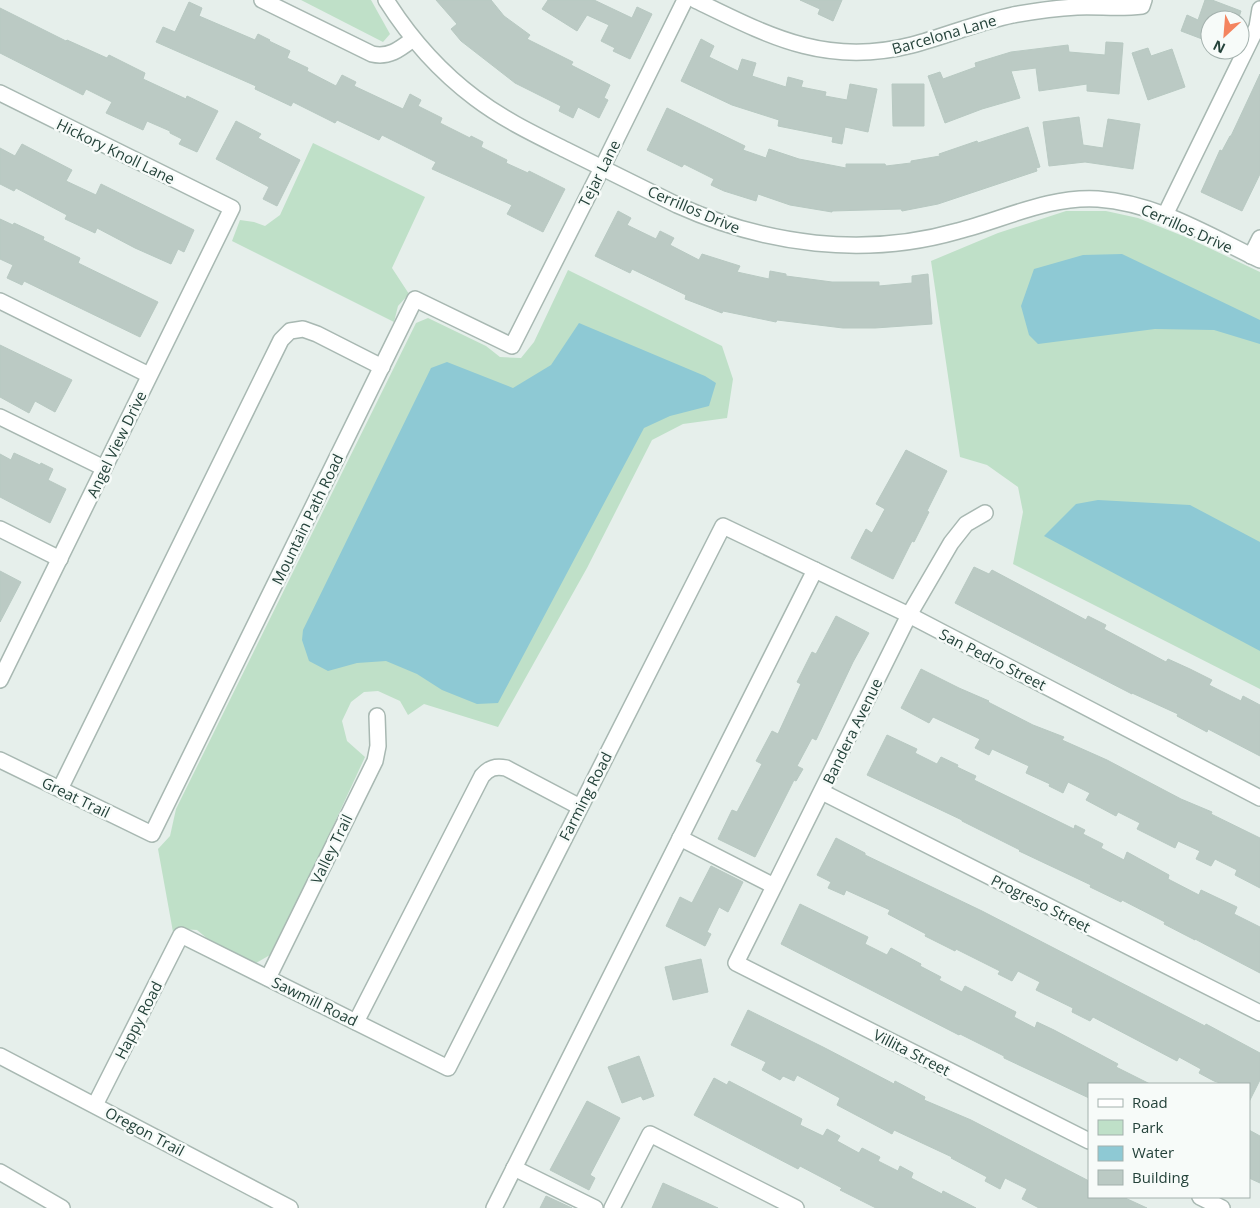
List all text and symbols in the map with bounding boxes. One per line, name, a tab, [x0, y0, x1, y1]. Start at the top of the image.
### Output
street label: Barcelona Lane	[889, 10, 999, 58]
north arrow	[1200, 10, 1250, 60]
text: N	[1210, 36, 1228, 58]
street label: Hickory Knoll Lane	[54, 114, 178, 188]
street label: Tejar Lane	[574, 136, 624, 210]
street label: Cerrillos Drive	[645, 181, 743, 237]
street label: Cerrillos Drive	[1138, 199, 1236, 257]
street label: Angel View Drive	[82, 387, 150, 501]
street label: Mountain Path Road	[267, 450, 347, 588]
street label: San Pedro Street	[936, 623, 1050, 695]
street label: Bandera Avenue	[818, 675, 886, 787]
street label: Farming Road	[554, 748, 616, 844]
street label: Great Trail	[39, 772, 113, 822]
street label: Valley Trail	[306, 811, 356, 887]
street label: Progreso Street	[988, 869, 1094, 937]
street label: Sawmill Road	[269, 972, 361, 1030]
street label: Happy Road	[110, 978, 166, 1062]
street label: Villita Street	[870, 1024, 954, 1080]
legend	[1088, 1083, 1250, 1198]
text: Road	[1132, 1092, 1168, 1112]
street label: Oregon Trail	[102, 1102, 188, 1160]
text: Park	[1132, 1117, 1163, 1137]
text: Water	[1132, 1142, 1174, 1162]
text: Building	[1132, 1167, 1189, 1187]

